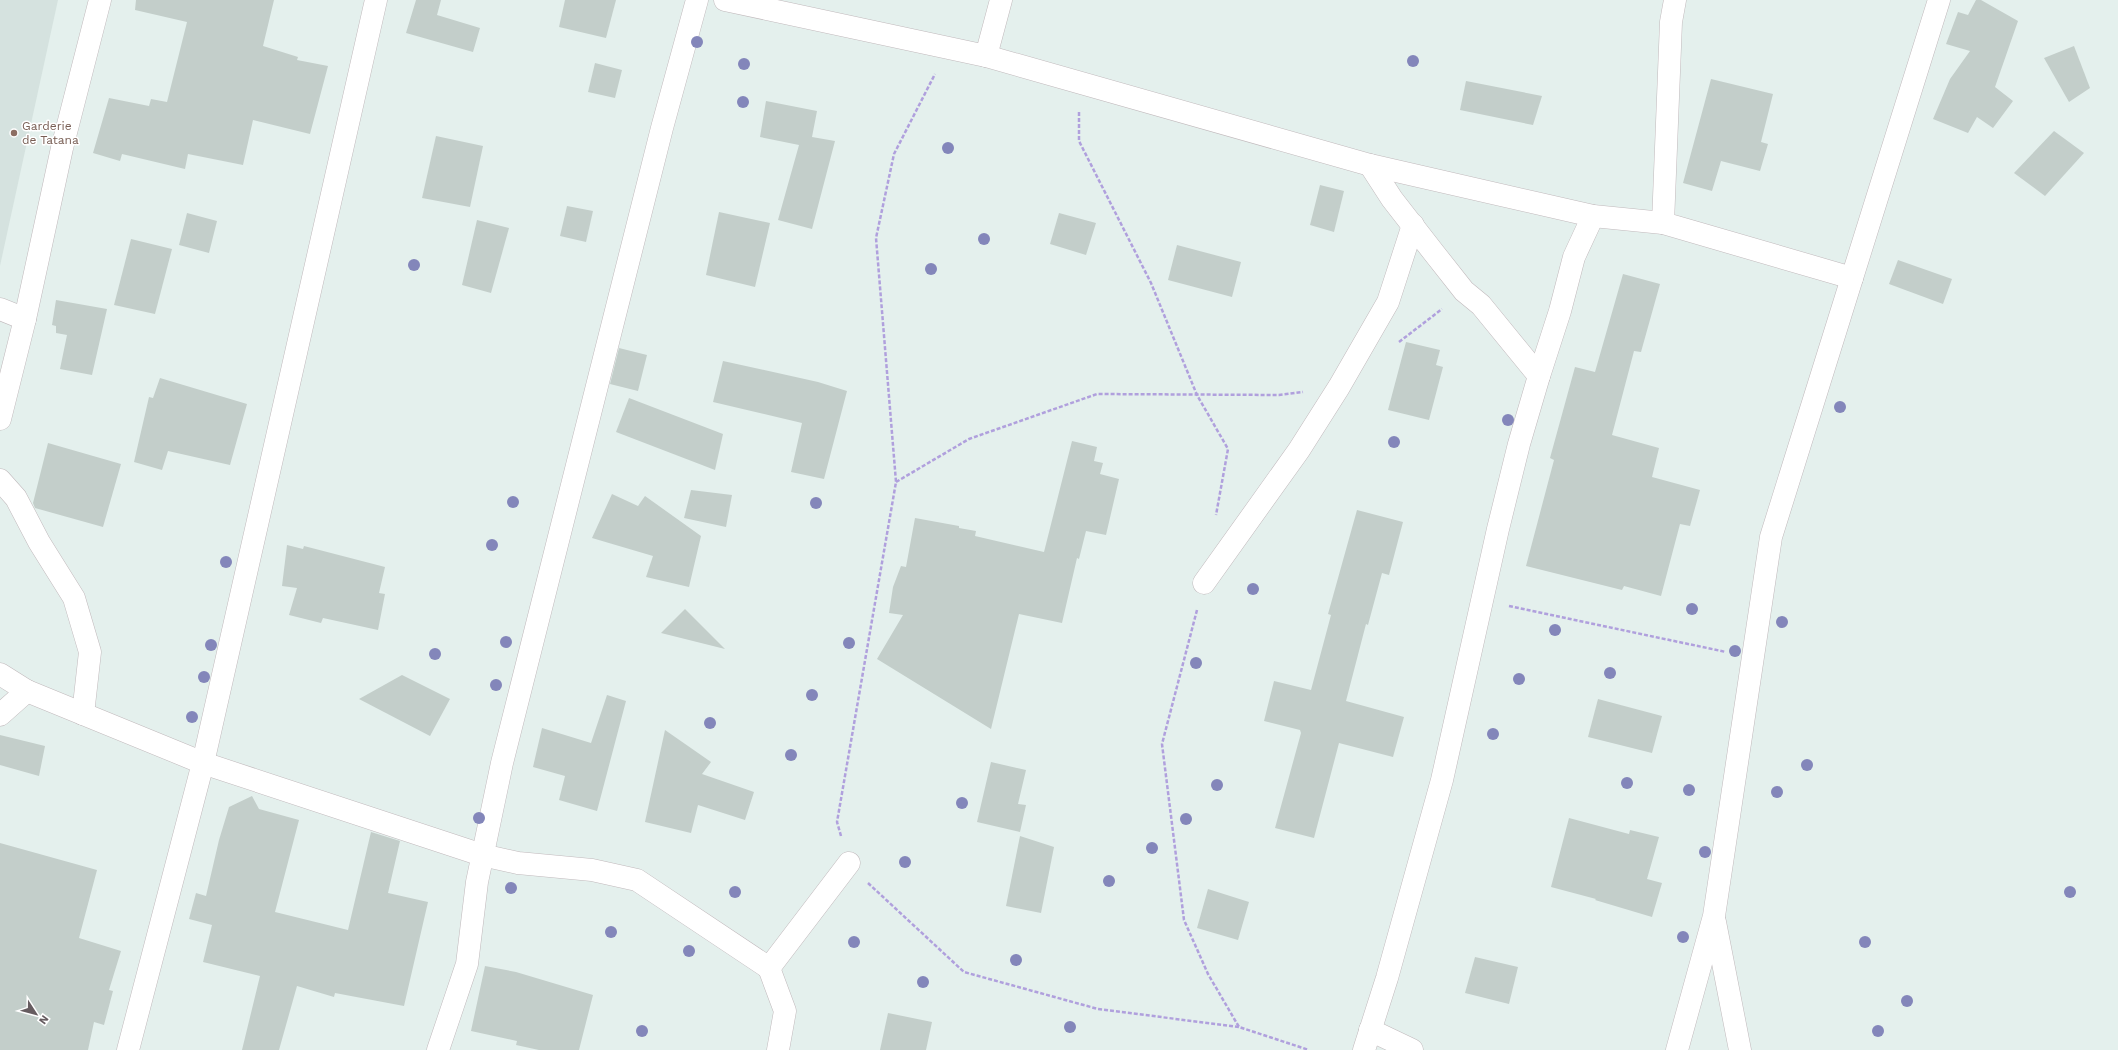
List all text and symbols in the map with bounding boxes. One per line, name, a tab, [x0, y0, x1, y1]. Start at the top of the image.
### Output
place label: Garderie de Tatana	[22, 119, 79, 147]
marker: Garderie de Tatana	[9, 128, 19, 138]
north arrow	[16, 994, 56, 1034]
text: N	[36, 1012, 51, 1027]

